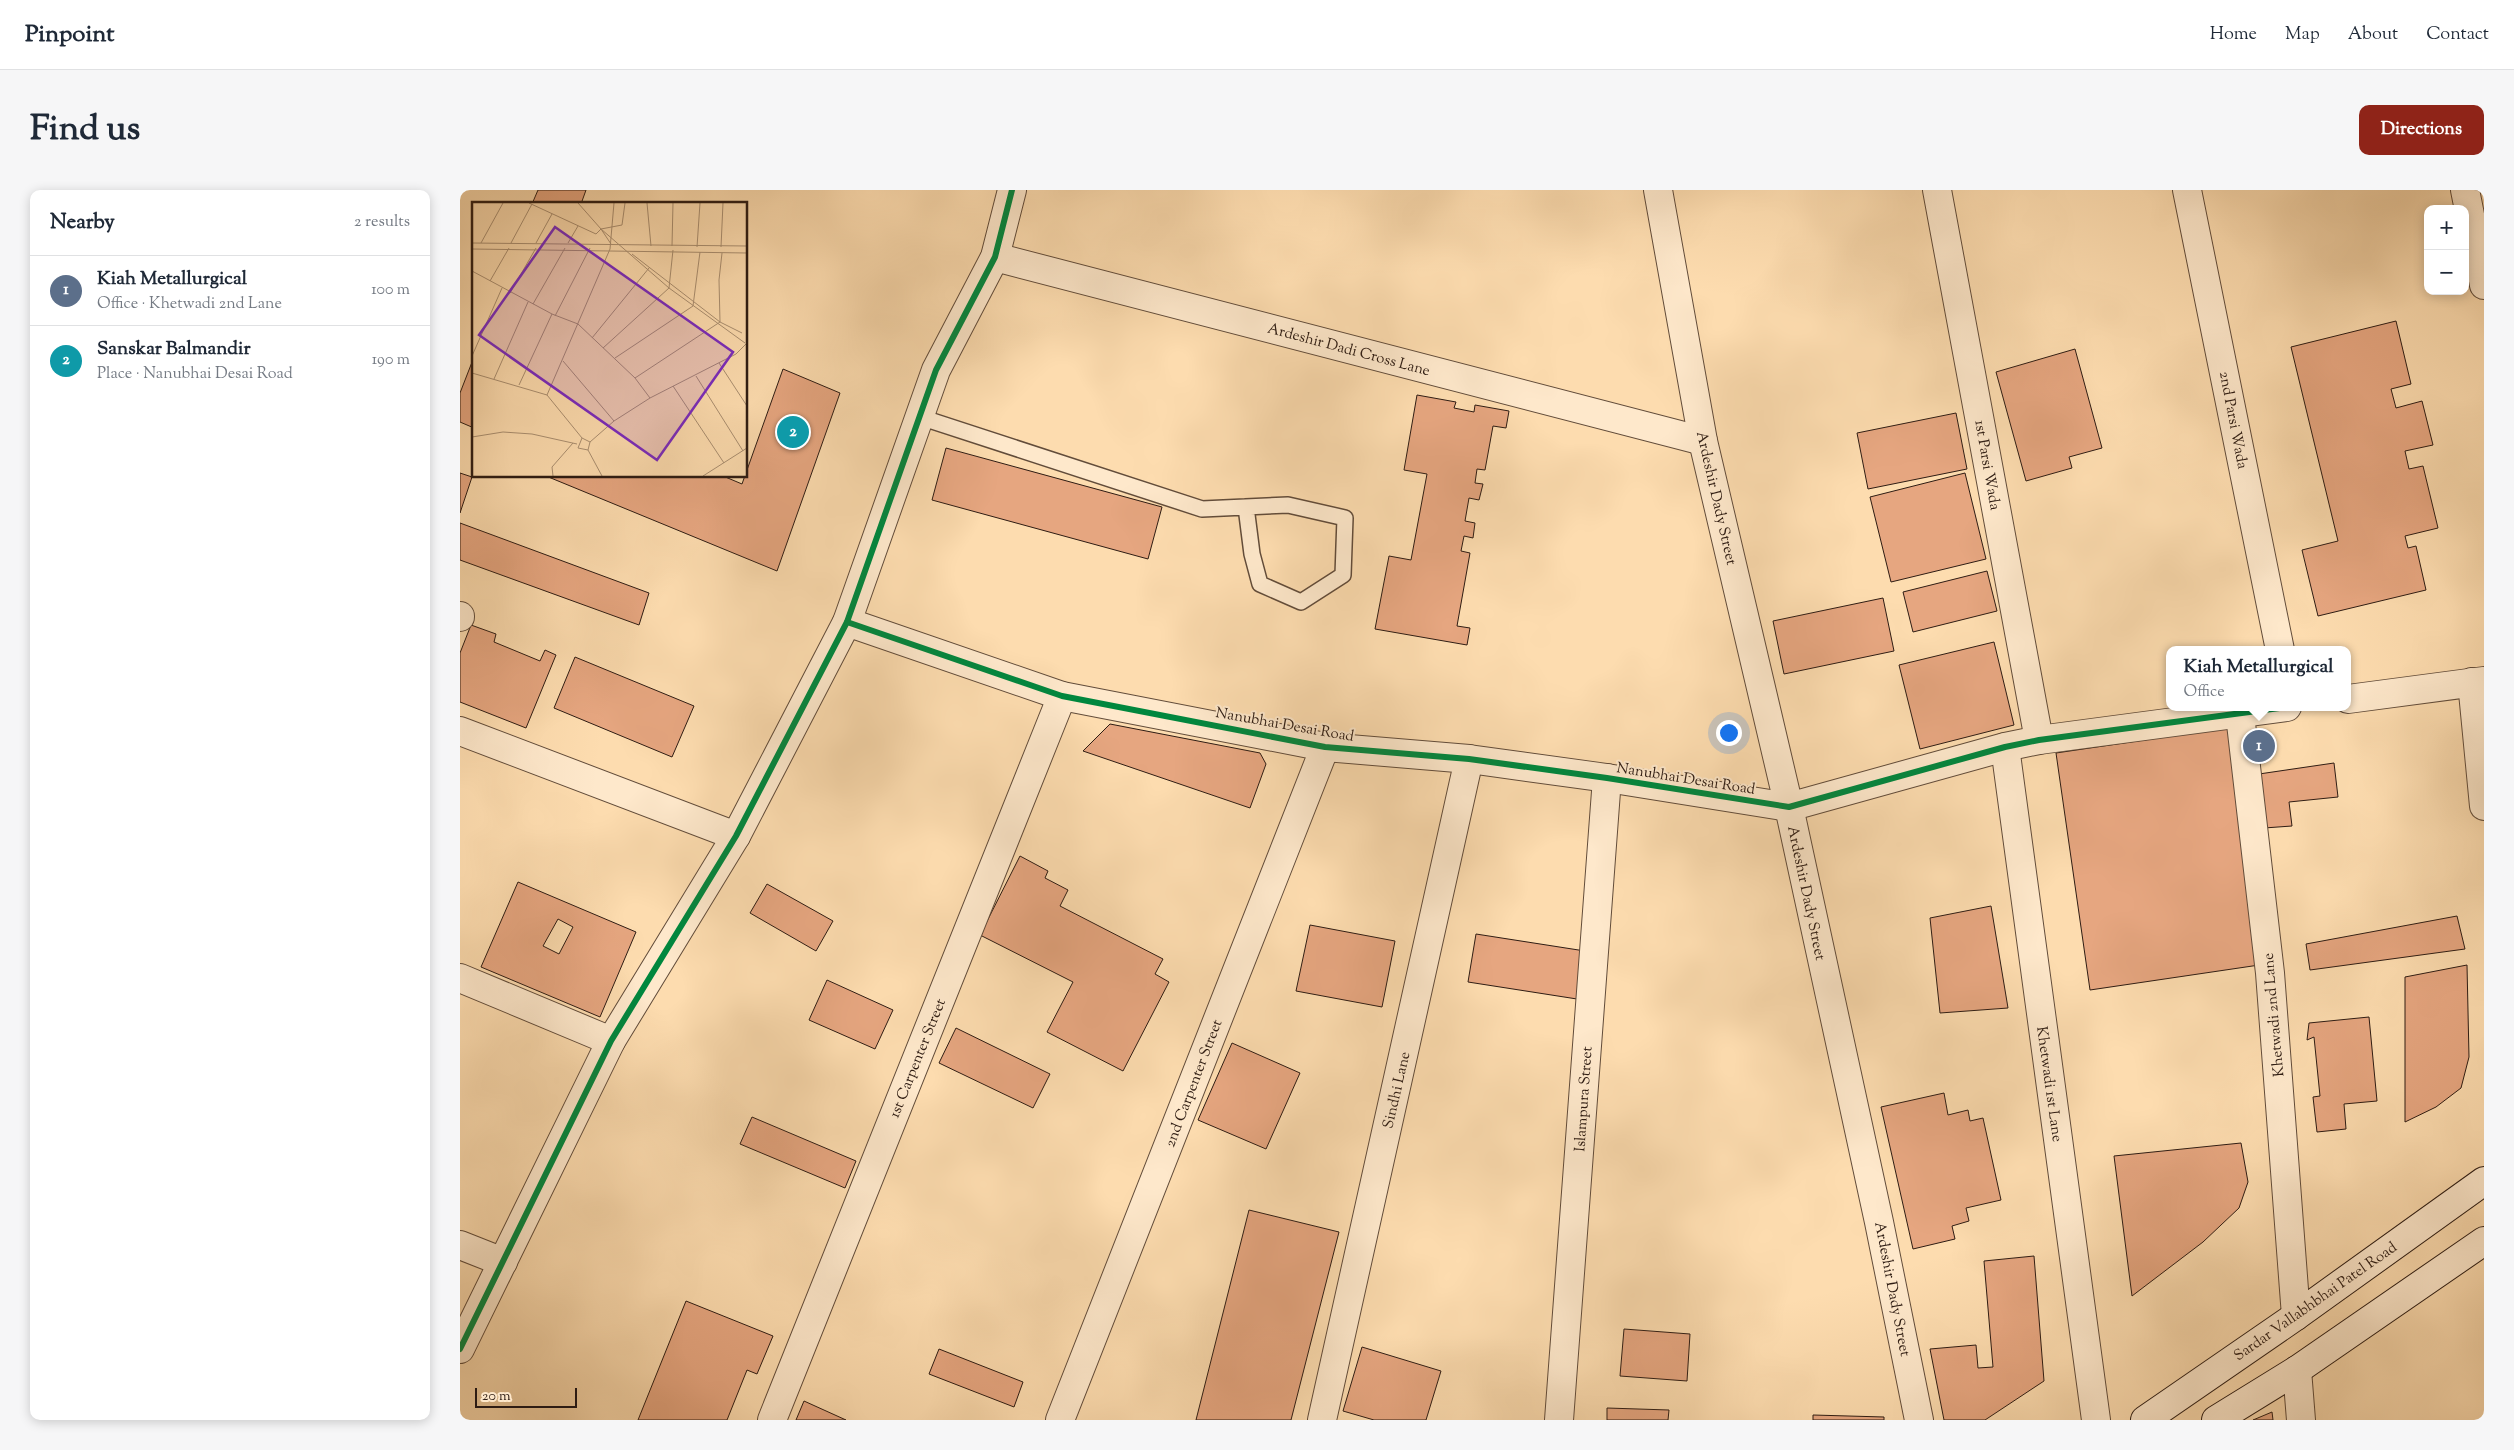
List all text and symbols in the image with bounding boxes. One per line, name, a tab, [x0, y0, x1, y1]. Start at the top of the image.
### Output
text: Pinpoint	[25, 18, 114, 52]
text: Home	[2210, 22, 2257, 48]
text: Map	[2285, 22, 2320, 48]
text: About	[2348, 22, 2398, 48]
text: Contact	[2426, 22, 2489, 48]
text: Find us	[30, 105, 140, 156]
button: Directions	[2359, 105, 2484, 155]
inset map	[472, 202, 748, 478]
map controls	[2424, 205, 2469, 295]
button: +	[2424, 205, 2469, 250]
text: Nearby	[50, 208, 115, 238]
text: 2 results	[354, 211, 410, 234]
button: −	[2424, 250, 2469, 295]
text: Kiah Metallurgical	[97, 266, 247, 293]
text: 1	[63, 279, 69, 302]
text: 100 m	[371, 279, 410, 302]
text: Office · Khetwadi 2nd Lane	[97, 293, 282, 316]
street label: Ardeshir Dadi Cross Lane	[1265, 319, 1432, 382]
text: Sanskar Balmandir	[97, 336, 251, 363]
text: 2	[62, 349, 70, 372]
text: 190 m	[372, 349, 410, 372]
text: Place · Nanubhai Desai Road	[97, 363, 293, 386]
street label: 2nd Parsi Wada	[2213, 370, 2252, 471]
pin: 2	[777, 413, 809, 451]
street label: 1st Parsi Wada	[1968, 419, 2005, 512]
street label: Ardeshir Dady Street	[1690, 429, 1741, 567]
popup	[2166, 646, 2351, 711]
text: Kiah Metallurgical	[2183, 654, 2334, 681]
text: Office	[2183, 681, 2225, 704]
street label: Nanubhai Desai Road	[1214, 703, 1356, 748]
your location	[1716, 720, 1742, 746]
pin: 1	[2243, 727, 2275, 765]
street label: Nanubhai Desai Road	[1615, 758, 1757, 801]
street label: Ardeshir Dady Street	[1781, 824, 1830, 962]
street label: Khetwadi 2nd Lane	[2259, 952, 2290, 1078]
street label: 1st Carpenter Street	[885, 996, 952, 1121]
street label: 2nd Carpenter Street	[1160, 1017, 1228, 1150]
street label: Khetwadi 1st Lane	[2030, 1025, 2067, 1143]
street label: Islampura Street	[1570, 1046, 1599, 1153]
street label: Sindhi Lane	[1378, 1050, 1417, 1131]
street label: Ardeshir Dady Street	[1868, 1220, 1915, 1358]
street label: Sardar Vallabhbhai Patel Road	[2230, 1237, 2402, 1367]
scale bar	[475, 1385, 578, 1408]
text: 20 m	[482, 1387, 511, 1407]

